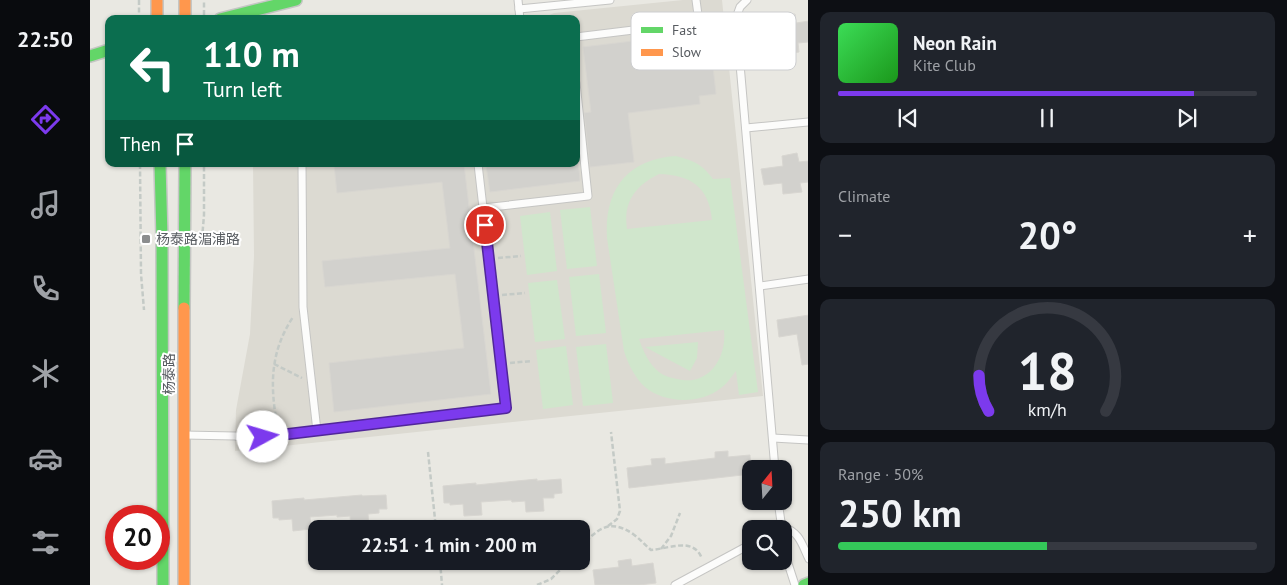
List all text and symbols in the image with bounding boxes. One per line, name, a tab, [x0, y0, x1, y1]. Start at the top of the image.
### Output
legend	[631, 12, 796, 70]
text: Fast	[672, 21, 697, 39]
text: 22:50	[17, 25, 73, 53]
text: 110 m	[203, 31, 300, 77]
text: Neon Rain	[913, 31, 997, 55]
icon: left	[120, 35, 185, 100]
text: Slow	[672, 43, 702, 61]
text: Kite Club	[913, 55, 976, 75]
text: Turn left	[203, 75, 282, 103]
icon: directions	[28, 102, 63, 137]
icon: previous	[894, 104, 922, 132]
icon: pause	[1033, 104, 1061, 132]
icon: next	[1173, 104, 1201, 132]
icon: arrive	[171, 130, 199, 158]
text: Then	[120, 132, 161, 156]
text: Climate	[838, 186, 890, 206]
icon: music	[28, 187, 63, 222]
pin	[464, 204, 506, 246]
text: 20°	[1018, 210, 1077, 259]
icon: arrive	[471, 211, 499, 239]
text: −	[838, 216, 852, 253]
text: +	[1243, 216, 1257, 253]
place label: 杨泰路湄浦路	[156, 230, 240, 248]
marker: 杨泰路湄浦路	[140, 233, 152, 245]
icon: phone	[28, 271, 63, 306]
text: 18	[1018, 337, 1077, 404]
street label: 杨泰路	[160, 353, 178, 395]
icon: climate	[28, 356, 63, 391]
text: km/h	[1028, 398, 1067, 421]
position arrow	[236, 410, 288, 462]
icon: car	[28, 441, 63, 476]
north arrow	[742, 460, 792, 510]
map controls	[742, 460, 792, 570]
text: Range · 50%	[838, 464, 923, 484]
text: 250 km	[838, 488, 962, 537]
speed limit sign: 20	[105, 505, 170, 570]
button: search	[742, 520, 792, 570]
icon: filters	[28, 525, 63, 560]
text: 22:51 · 1 min · 200 m	[361, 533, 537, 557]

